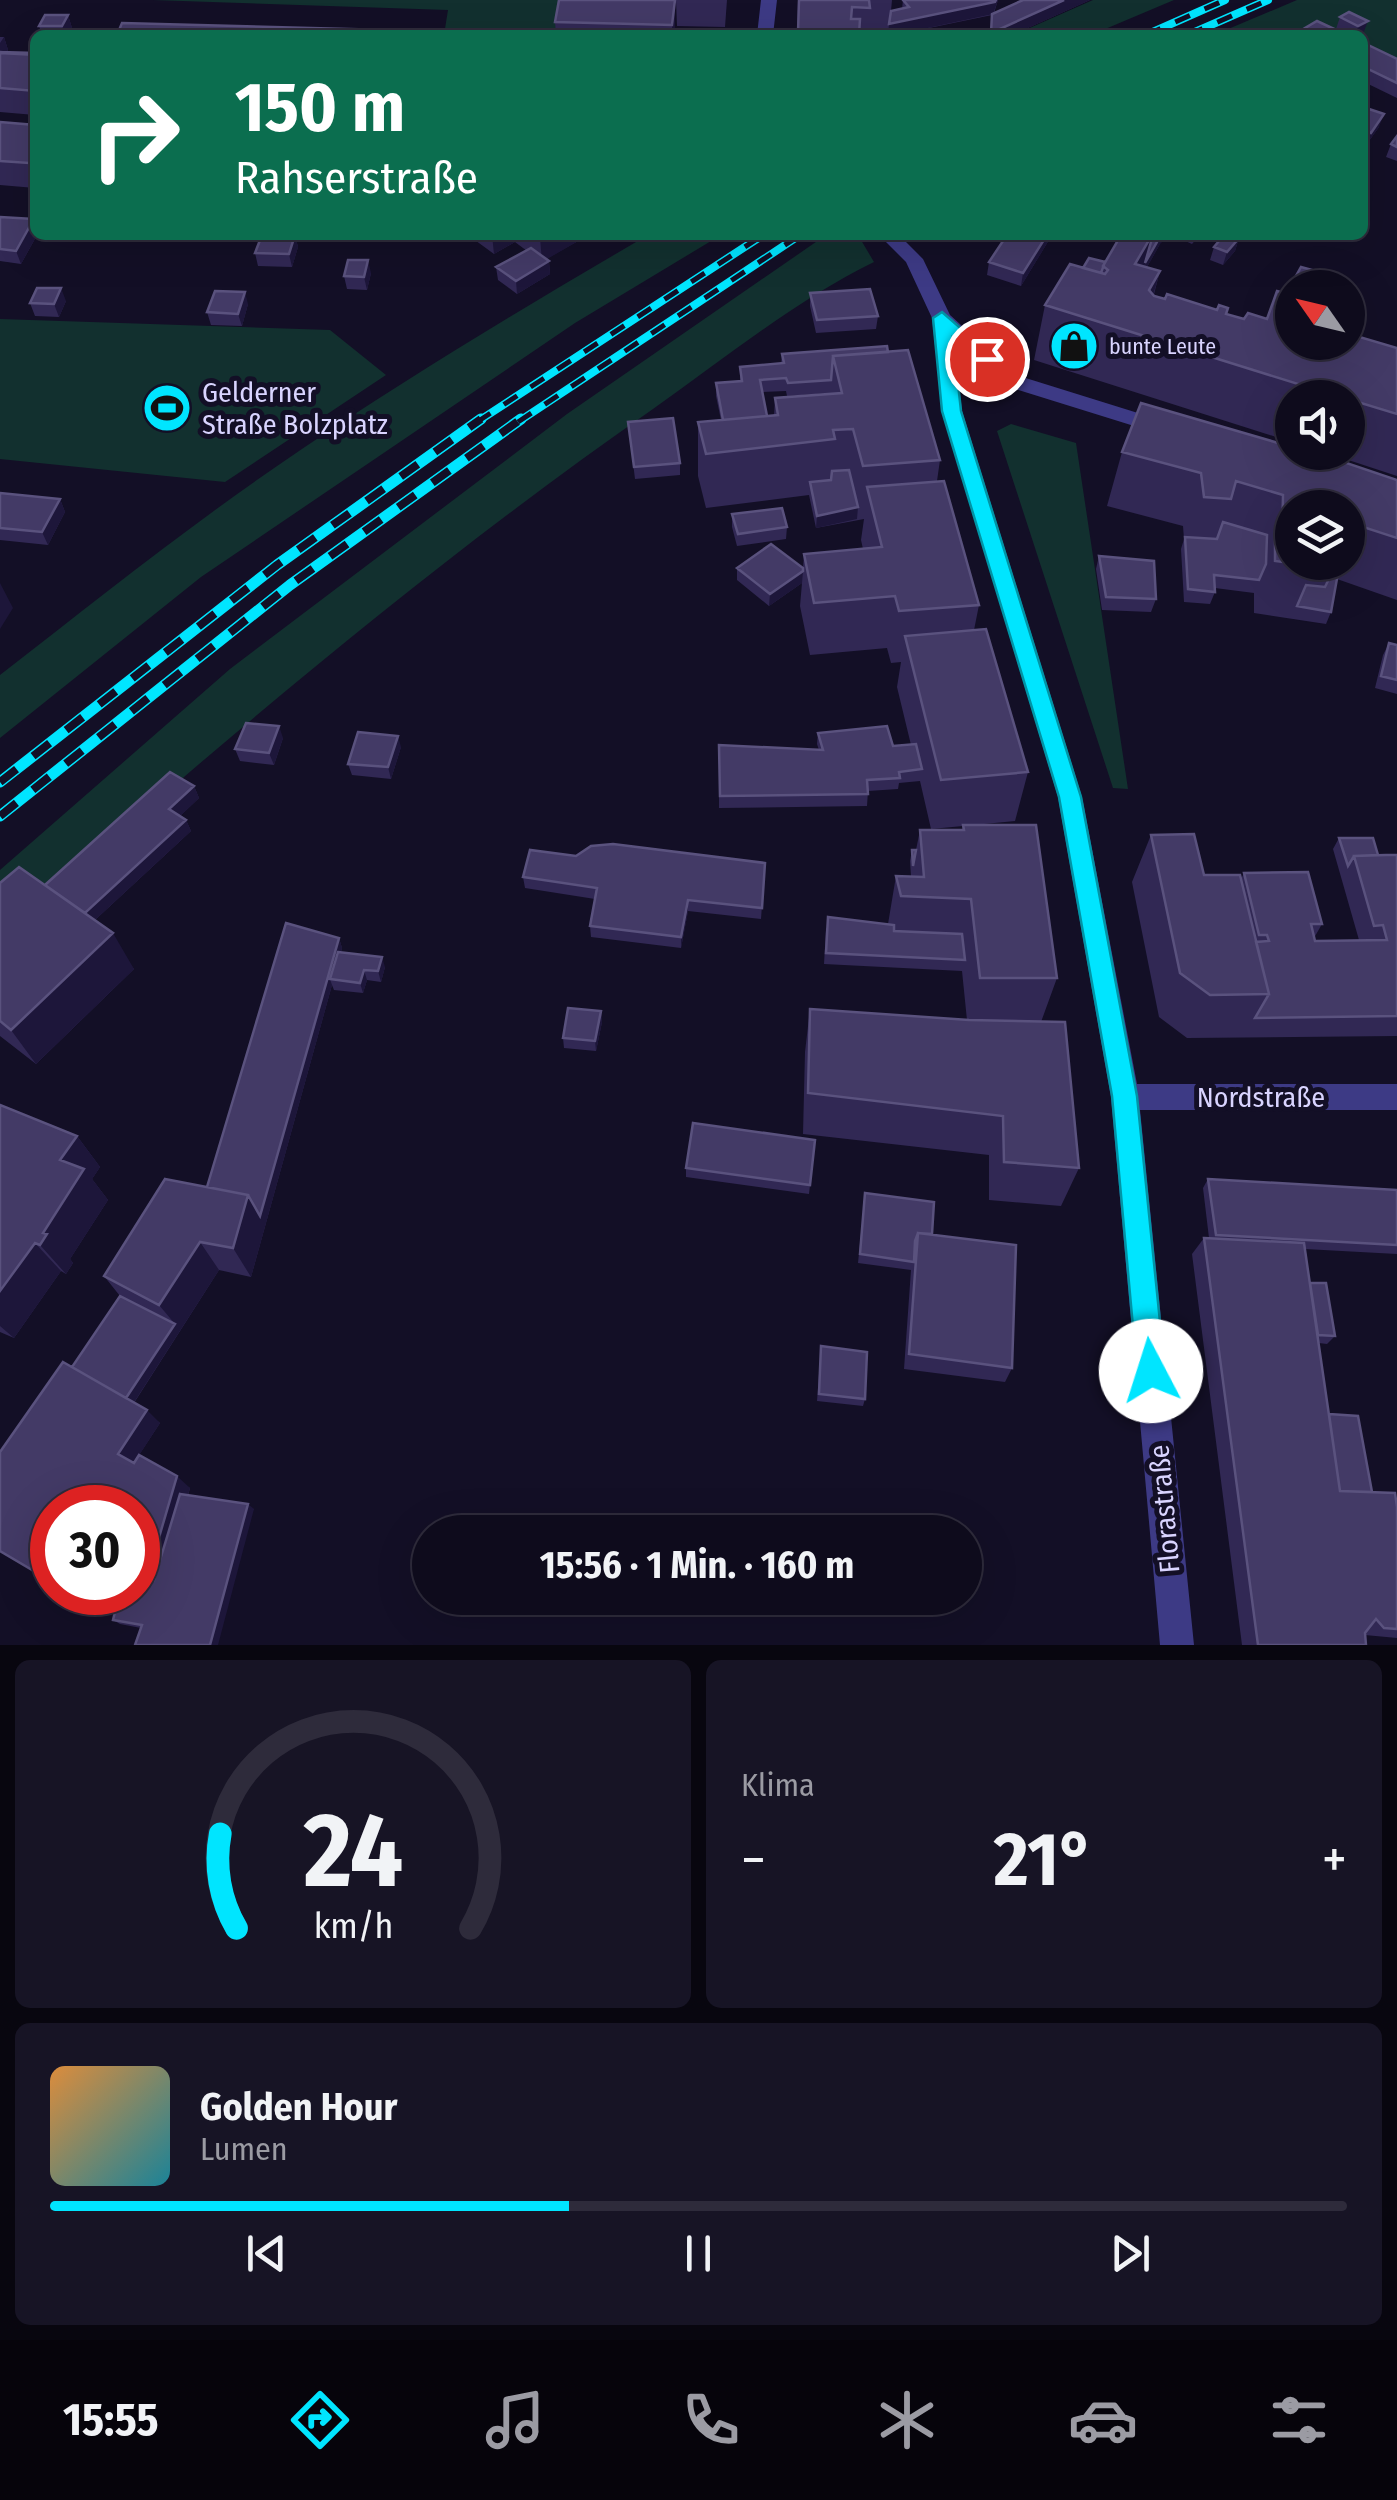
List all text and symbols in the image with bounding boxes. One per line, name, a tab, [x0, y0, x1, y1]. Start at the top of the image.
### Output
text: 150 m	[235, 66, 405, 150]
icon: right	[70, 70, 200, 200]
text: Rahserstraße	[235, 151, 478, 205]
north arrow	[1275, 270, 1365, 360]
map controls	[1275, 270, 1365, 580]
pin	[945, 317, 1030, 402]
shop icon: bunte Leute	[1048, 320, 1100, 372]
icon: arrive	[960, 332, 1015, 387]
place label: bunte Leute	[1109, 333, 1216, 360]
place label: Gelderner Straße Bolzplatz	[202, 376, 388, 441]
button: sound	[1275, 380, 1365, 470]
sports icon: Gelderner Straße Bolzplatz	[141, 382, 193, 434]
button: layers	[1275, 490, 1365, 580]
street label: Nordstraße	[1197, 1081, 1325, 1114]
position arrow	[1099, 1319, 1203, 1423]
street label: Florastraße	[1142, 1443, 1187, 1575]
speed limit sign: 30	[30, 1485, 160, 1615]
text: 15:56 · 1 Min. · 160 m	[540, 1542, 854, 1588]
text: Klima	[741, 1766, 815, 1804]
text: 24	[302, 1789, 403, 1914]
text: 21°	[994, 1815, 1094, 1905]
text: −	[741, 1827, 766, 1893]
text: +	[1322, 1827, 1347, 1893]
text: km/h	[313, 1905, 393, 1947]
text: Golden Hour	[200, 2084, 398, 2130]
text: Lumen	[200, 2130, 288, 2168]
icon: previous	[239, 2226, 294, 2281]
icon: pause	[671, 2226, 726, 2281]
icon: next	[1103, 2226, 1158, 2281]
icon: directions	[285, 2385, 355, 2455]
icon: music	[480, 2385, 550, 2455]
icon: phone	[676, 2385, 746, 2455]
icon: climate	[872, 2385, 942, 2455]
icon: car	[1068, 2385, 1138, 2455]
icon: filters	[1264, 2385, 1334, 2455]
text: 15:55	[63, 2393, 159, 2447]

